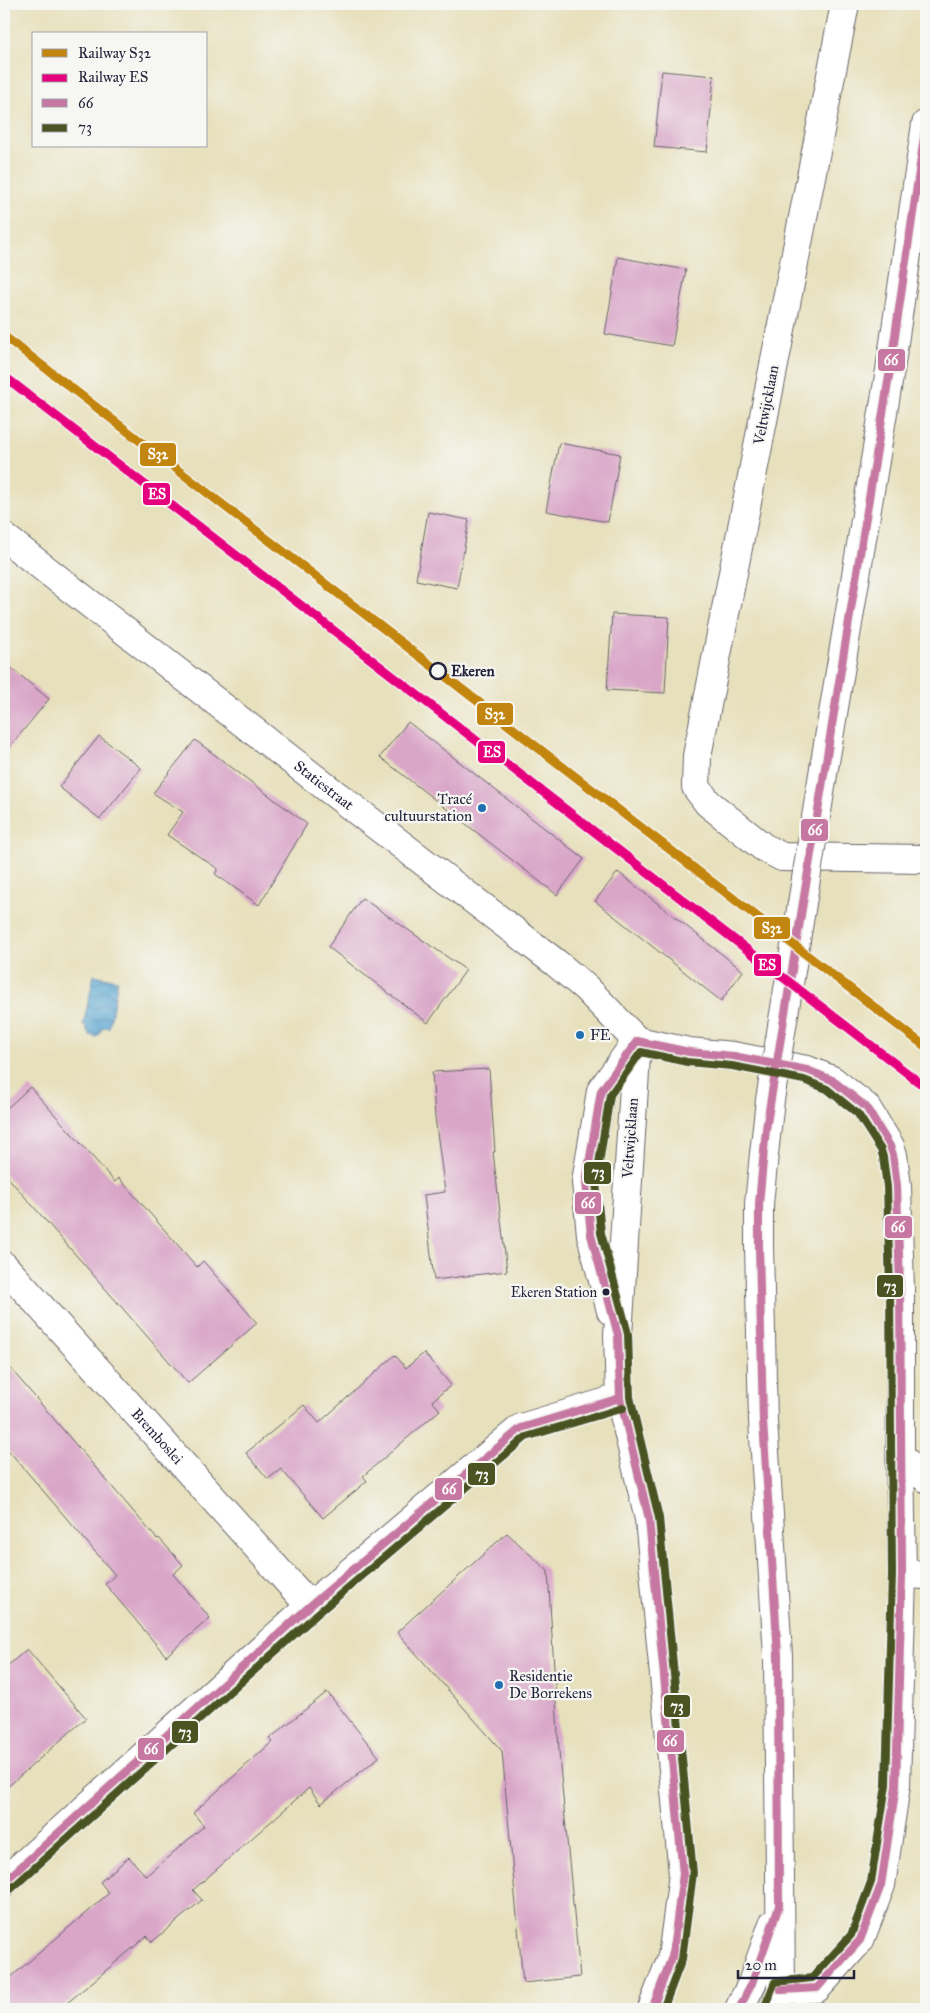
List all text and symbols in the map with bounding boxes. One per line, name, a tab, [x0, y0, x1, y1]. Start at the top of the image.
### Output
legend	[32, 32, 208, 148]
text: Railway S32	[78, 44, 152, 62]
text: Railway ES	[78, 68, 148, 86]
text: 66	[78, 94, 95, 112]
text: 73	[78, 118, 92, 136]
line badge: 66	[877, 348, 906, 372]
text: 66	[884, 352, 899, 369]
street label: Veltwijcklaan	[749, 364, 783, 447]
line badge: S32	[139, 442, 177, 467]
text: S32	[148, 446, 169, 464]
line badge: ES	[142, 482, 171, 506]
text: ES	[148, 486, 166, 503]
marker: Ekeren	[429, 662, 447, 680]
place label: Ekeren	[451, 662, 496, 680]
line badge: S32	[476, 702, 514, 726]
text: S32	[485, 706, 506, 724]
line badge: ES	[477, 740, 506, 764]
text: ES	[483, 744, 501, 761]
street label: Statiestraat	[291, 757, 358, 814]
place label: Tracé cultuurstation	[385, 790, 473, 825]
marker: Tracé cultuurstation	[476, 802, 488, 814]
line badge: 66	[800, 818, 829, 842]
text: 66	[808, 822, 823, 839]
line badge: S32	[753, 916, 791, 940]
text: S32	[762, 920, 783, 938]
line badge: ES	[753, 953, 782, 977]
text: ES	[758, 957, 776, 974]
place label: FE	[590, 1026, 611, 1044]
marker: FE	[574, 1029, 586, 1041]
street label: Veltwijcklaan	[618, 1097, 642, 1180]
line badge: 73	[583, 1161, 612, 1185]
text: 73	[591, 1164, 605, 1182]
line badge: 66	[574, 1191, 602, 1215]
text: 66	[581, 1195, 596, 1212]
line badge: 66	[884, 1215, 913, 1239]
text: 66	[891, 1219, 906, 1236]
line badge: 73	[876, 1274, 904, 1298]
text: 73	[883, 1278, 897, 1296]
place label: Ekeren Station	[511, 1284, 597, 1301]
marker: Ekeren Station	[601, 1287, 611, 1297]
street label: Bremboslei	[127, 1405, 187, 1468]
line badge: 73	[467, 1462, 496, 1486]
text: 73	[475, 1466, 489, 1484]
line badge: 66	[434, 1477, 463, 1501]
text: 66	[442, 1481, 457, 1498]
place label: Residentie De Borrekens	[509, 1667, 592, 1702]
marker: Residentie De Borrekens	[493, 1679, 505, 1691]
line badge: 73	[663, 1694, 691, 1718]
text: 73	[670, 1698, 684, 1716]
line badge: 73	[171, 1720, 199, 1744]
text: 73	[178, 1724, 192, 1742]
line badge: 66	[656, 1729, 685, 1753]
text: 66	[663, 1733, 678, 1750]
line badge: 66	[137, 1737, 165, 1761]
text: 66	[144, 1741, 159, 1758]
scale bar	[738, 1948, 854, 1980]
text: 20 m	[745, 1956, 777, 1974]

